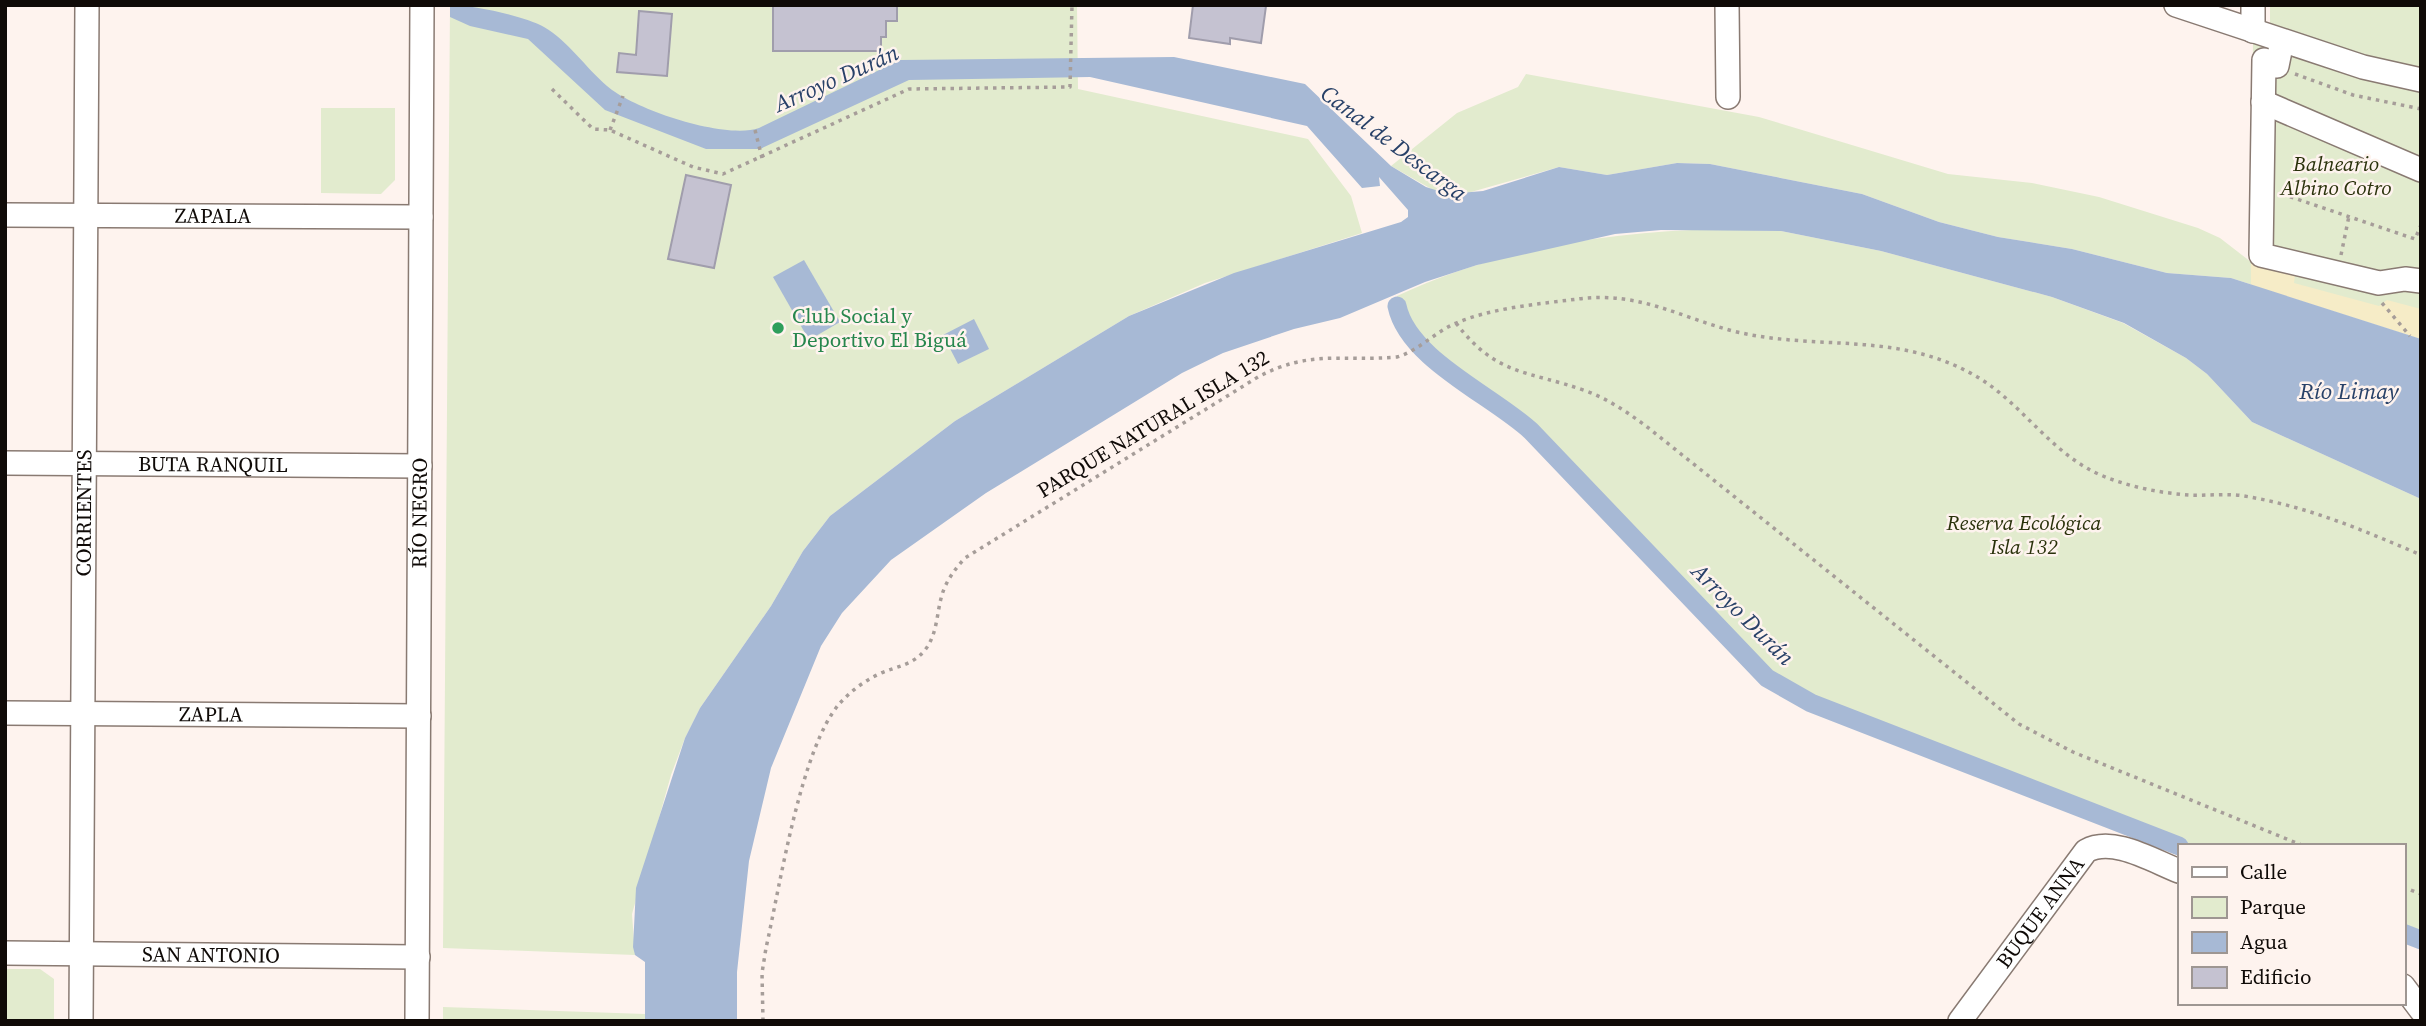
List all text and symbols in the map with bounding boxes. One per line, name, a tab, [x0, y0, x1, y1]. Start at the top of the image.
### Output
water label: Arroyo Durán	[767, 36, 904, 121]
water label: Canal de Descarga	[1314, 77, 1474, 209]
park label: Balneario Albino Cotro	[2279, 149, 2392, 202]
street label: ZAPALA	[175, 201, 251, 230]
place label: Club Social y Deportivo El Biguá	[792, 301, 967, 354]
marker: Club Social y Deportivo El Biguá	[770, 320, 786, 336]
street label: PARQUE NATURAL ISLA 132	[1031, 343, 1274, 504]
water label: Río Limay	[2298, 375, 2400, 407]
street label: CORRIENTES	[69, 449, 98, 577]
street label: BUTA RANQUIL	[138, 449, 288, 479]
street label: RÍO NEGRO	[404, 457, 434, 569]
park label: Reserva Ecológica Isla 132	[1945, 508, 2102, 561]
water label: Arroyo Durán	[1683, 554, 1802, 673]
street label: ZAPLA	[179, 699, 243, 729]
legend	[2178, 844, 2405, 1005]
street label: BUQUE ANNA	[1989, 851, 2091, 974]
text: Calle	[2240, 857, 2287, 886]
text: Parque	[2240, 892, 2306, 921]
text: Agua	[2240, 927, 2288, 956]
street label: SAN ANTONIO	[142, 939, 280, 970]
text: Edificio	[2240, 962, 2312, 991]

